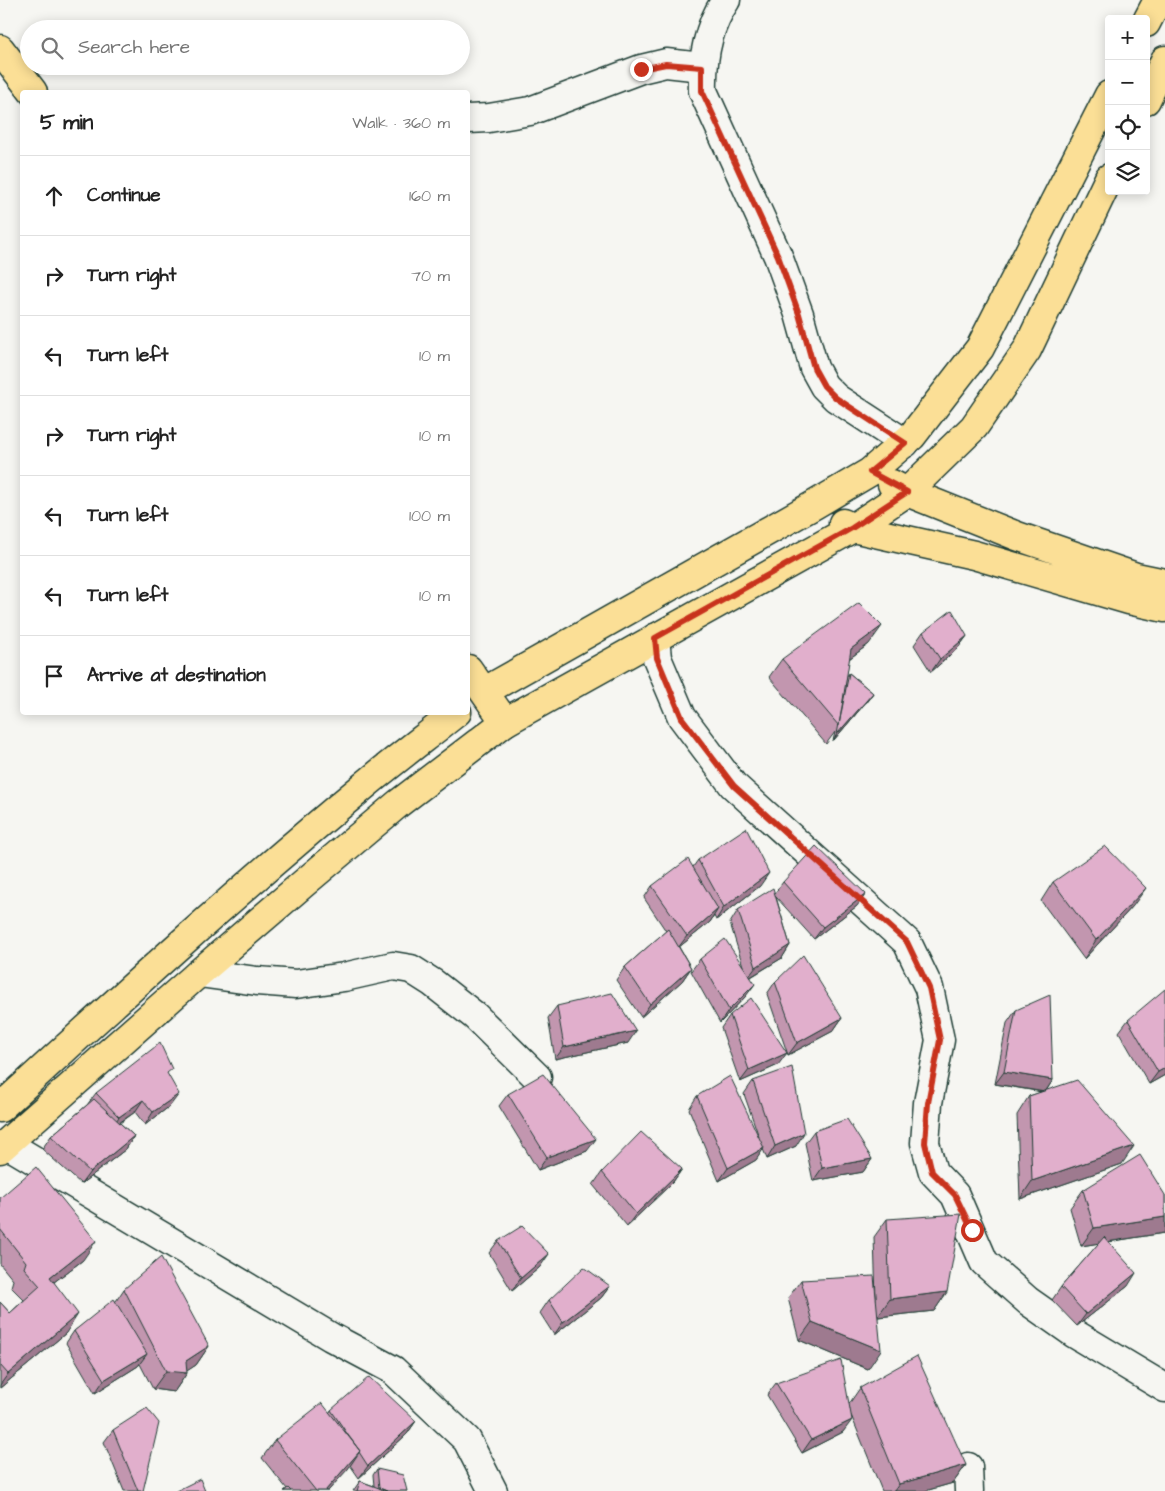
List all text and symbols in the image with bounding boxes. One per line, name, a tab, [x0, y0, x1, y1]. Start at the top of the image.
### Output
map controls	[1105, 15, 1150, 195]
button: +	[1105, 15, 1150, 60]
search box	[20, 20, 470, 75]
icon: search	[38, 34, 66, 62]
text: Search here	[78, 34, 190, 61]
route end	[630, 58, 653, 81]
button: −	[1105, 60, 1150, 105]
button: locate	[1105, 105, 1150, 150]
text: 5 min	[40, 108, 93, 137]
text: Walk · 360 m	[352, 112, 450, 134]
button: layers	[1105, 150, 1150, 195]
icon: ahead	[40, 182, 68, 210]
text: Continue	[87, 182, 161, 209]
text: 160 m	[409, 185, 450, 207]
icon: right	[40, 262, 68, 290]
text: Turn right	[87, 262, 176, 289]
text: 70 m	[411, 265, 450, 287]
icon: left	[40, 342, 68, 370]
text: Turn left	[87, 342, 168, 369]
text: 10 m	[419, 345, 450, 367]
icon: right	[40, 422, 68, 450]
text: Turn right	[87, 422, 176, 449]
text: 10 m	[419, 425, 450, 447]
icon: left	[40, 502, 68, 530]
text: Turn left	[87, 502, 168, 529]
text: 100 m	[409, 505, 450, 527]
icon: left	[40, 582, 68, 610]
text: Turn left	[87, 582, 168, 609]
text: 10 m	[419, 585, 450, 607]
icon: arrive	[40, 662, 68, 690]
text: Arrive at destination	[87, 662, 266, 689]
route start	[961, 1219, 984, 1242]

